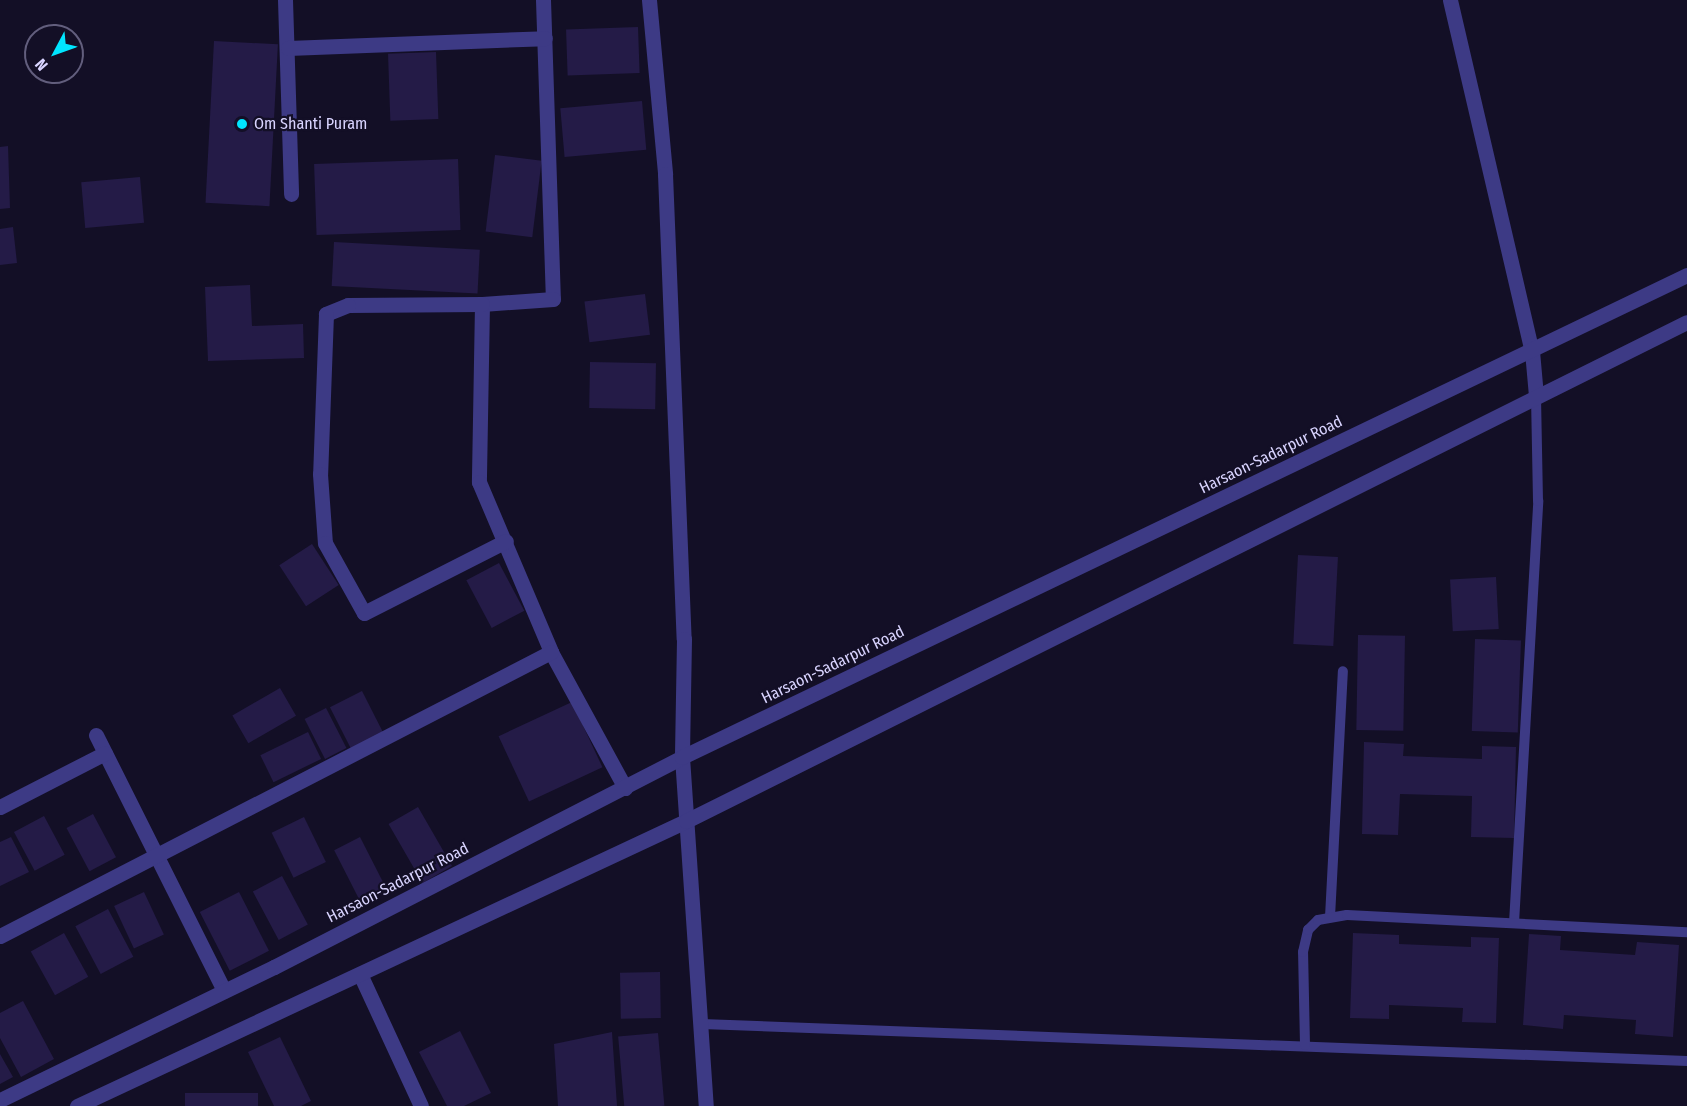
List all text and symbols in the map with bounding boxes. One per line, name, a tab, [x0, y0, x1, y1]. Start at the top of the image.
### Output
north arrow	[24, 24, 84, 84]
text: N	[31, 55, 52, 75]
place label: Om Shanti Puram	[254, 114, 367, 134]
marker: Om Shanti Puram	[235, 117, 249, 131]
street label: Harsaon-Sadarpur Road	[1196, 412, 1346, 498]
street label: Harsaon-Sadarpur Road	[758, 622, 908, 708]
street label: Harsaon-Sadarpur Road	[324, 839, 472, 927]

